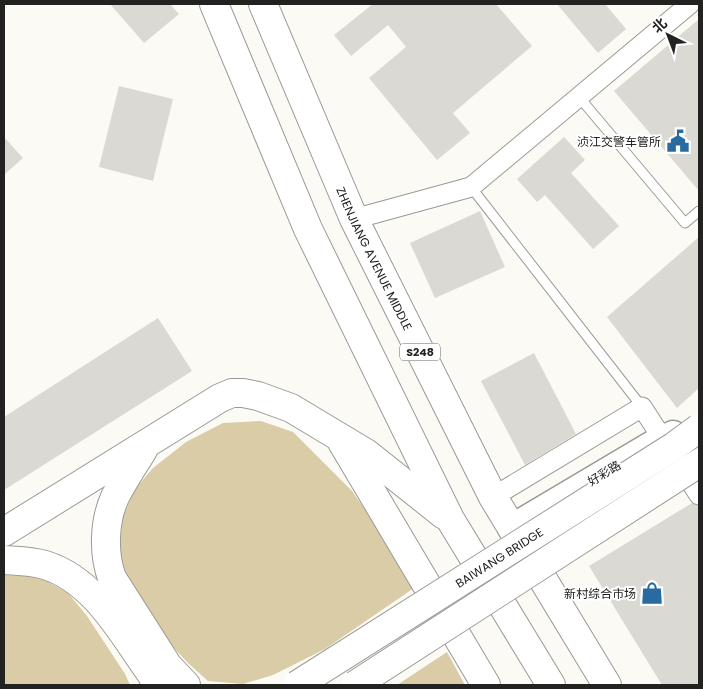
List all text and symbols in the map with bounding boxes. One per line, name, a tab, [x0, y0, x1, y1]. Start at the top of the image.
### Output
north arrow	[643, 10, 693, 60]
text: 北	[647, 13, 671, 37]
public building icon: 浈江交警车管所	[665, 128, 691, 154]
place label: 浈江交警车管所	[577, 133, 661, 150]
street label: ZHENJIANG AVENUE MIDDLE	[333, 184, 417, 333]
road number: S248	[400, 344, 440, 361]
street label: 好彩路	[584, 456, 624, 490]
street label: BAIWANG BRIDGE	[452, 523, 546, 591]
shop icon: 新村综合市场	[639, 580, 665, 606]
place label: 新村综合市场	[564, 585, 636, 602]

